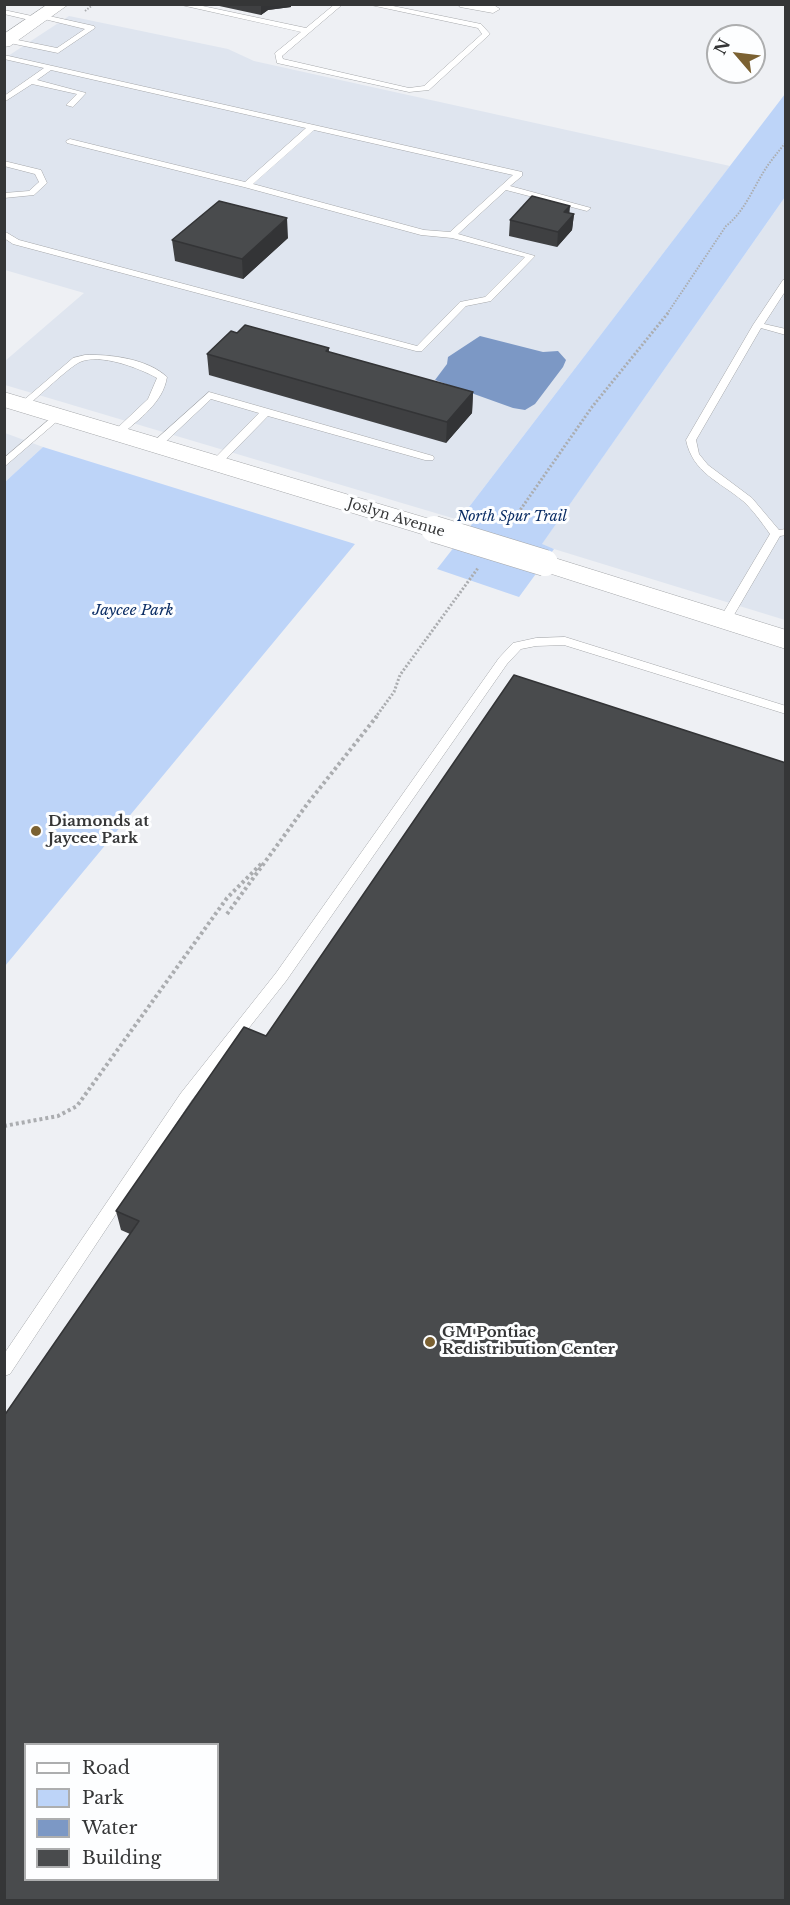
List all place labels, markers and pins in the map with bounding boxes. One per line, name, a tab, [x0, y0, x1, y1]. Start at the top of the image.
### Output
place label: Diamonds at Jaycee Park	[48, 813, 149, 848]
marker: Diamonds at Jaycee Park	[29, 824, 43, 838]
place label: GM Pontiac Redistribution Center	[442, 1324, 615, 1359]
marker: GM Pontiac Redistribution Center	[423, 1335, 437, 1349]

